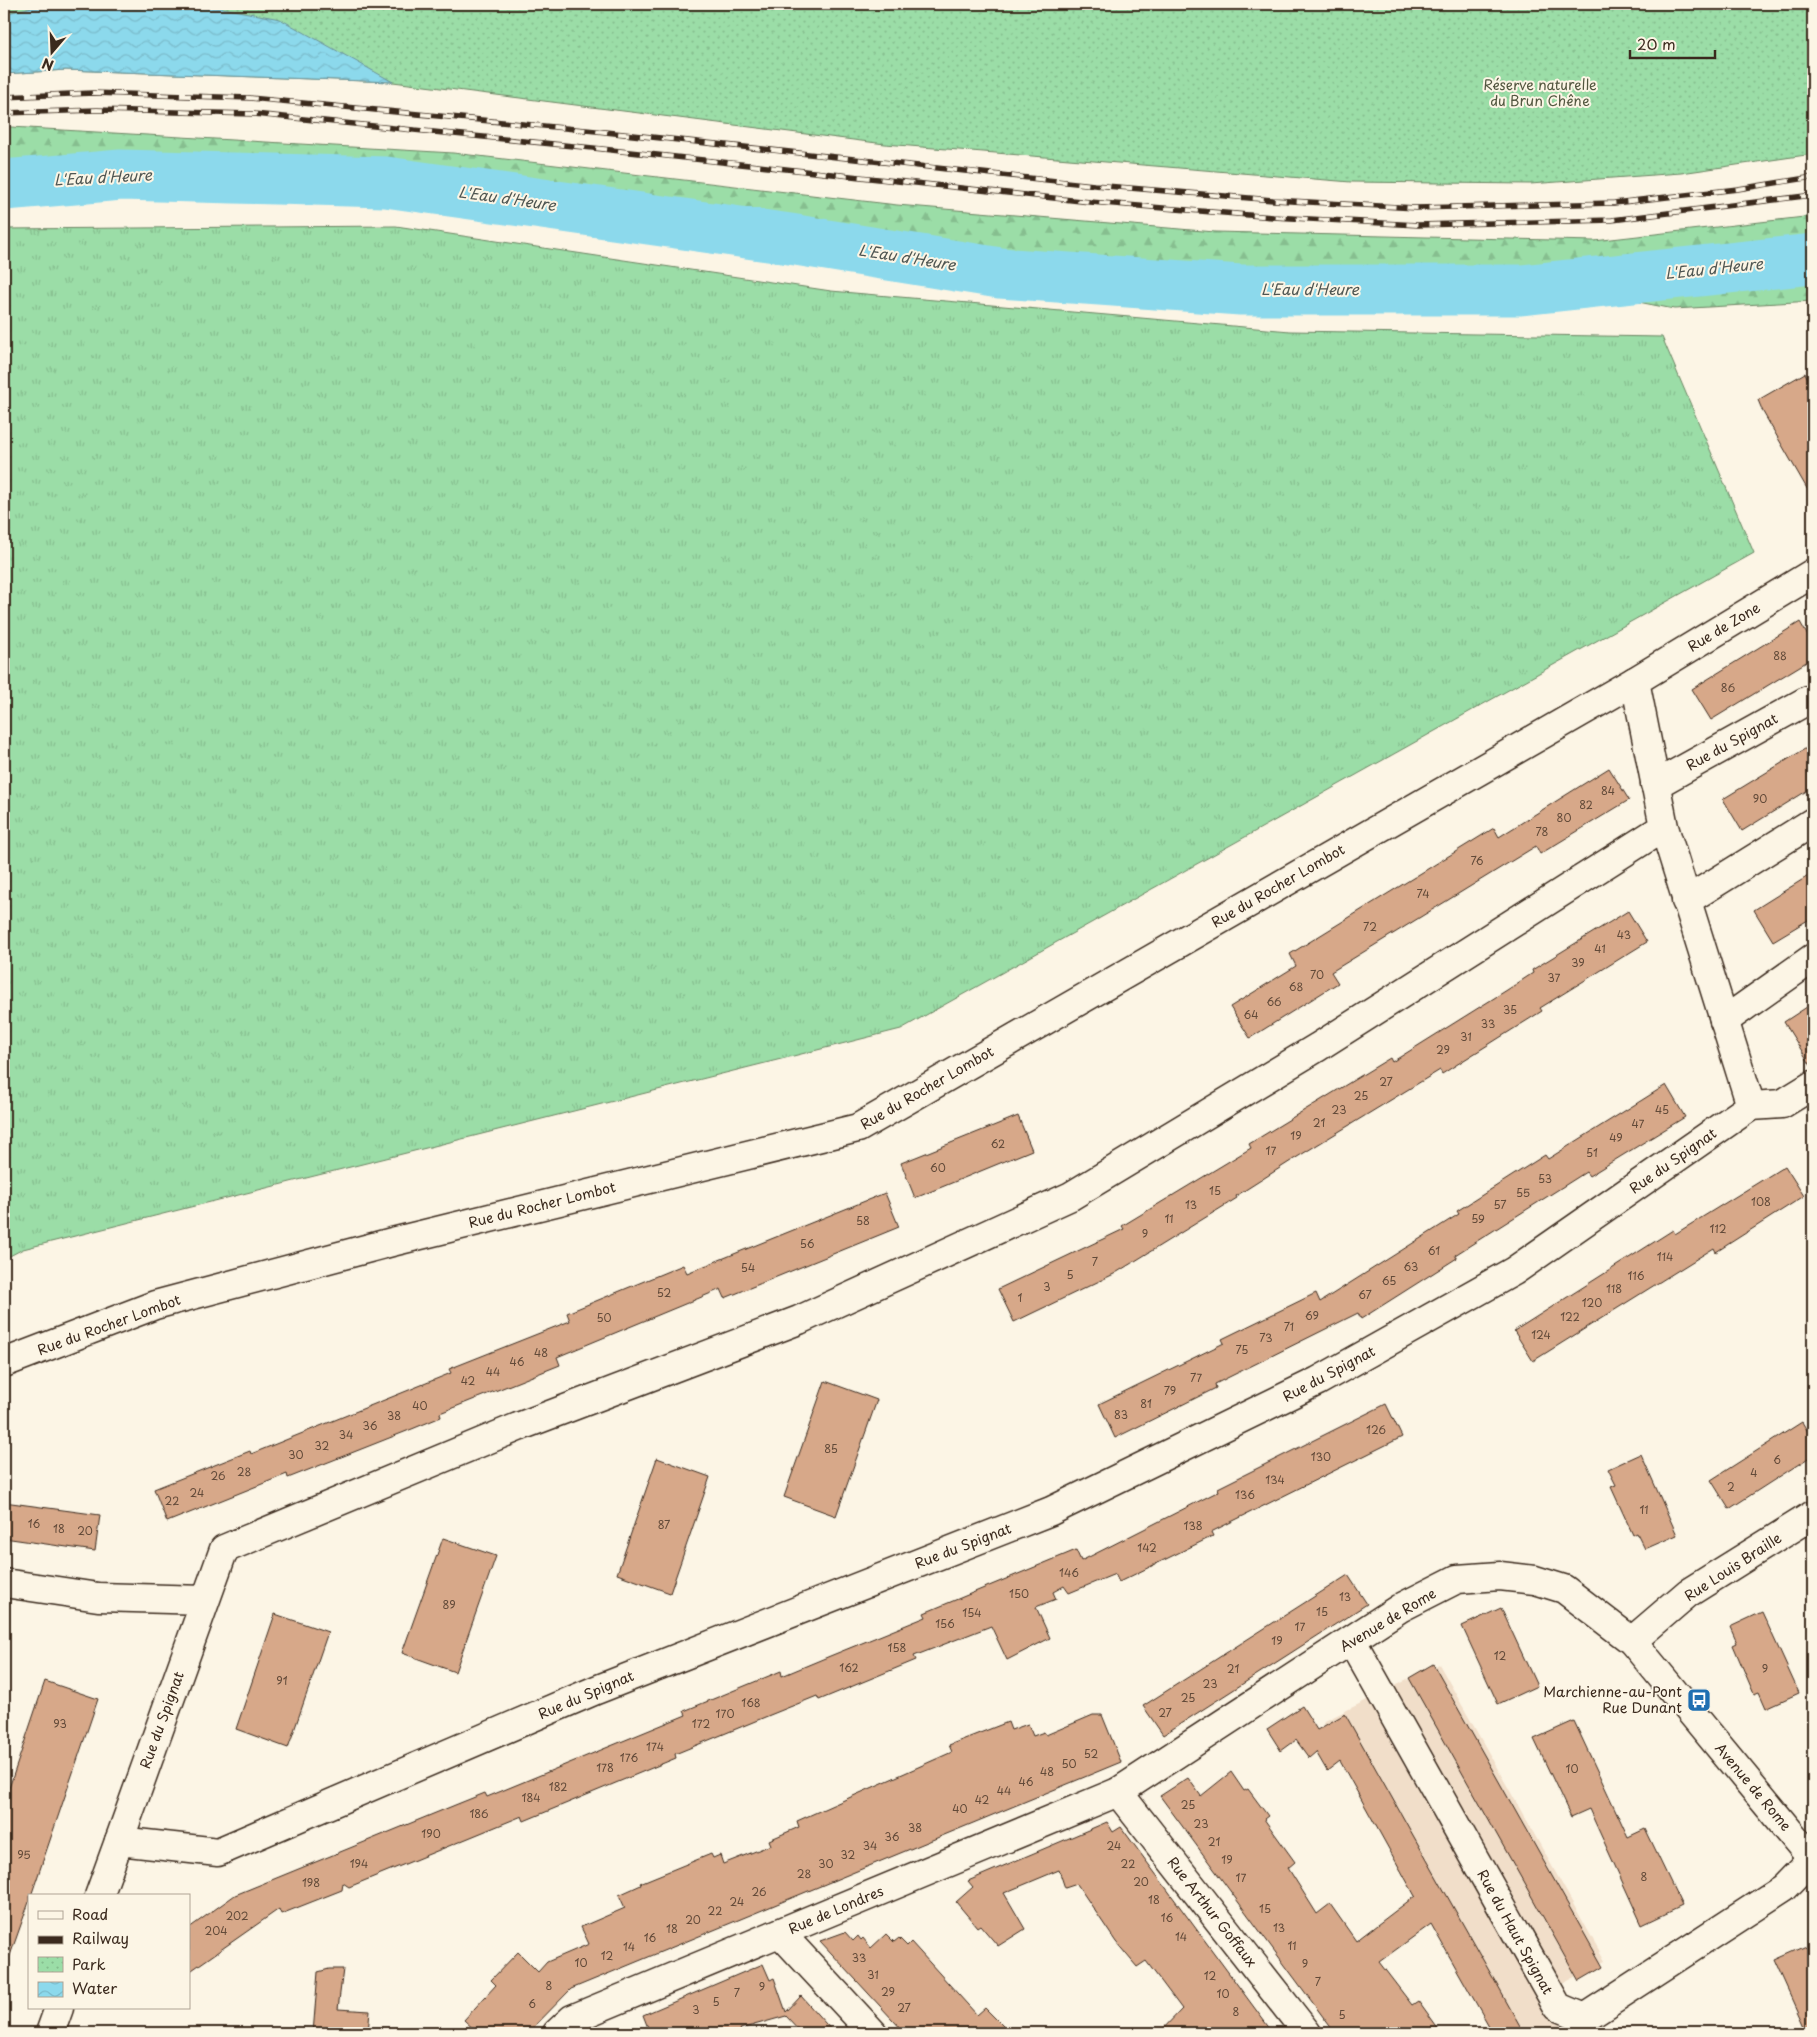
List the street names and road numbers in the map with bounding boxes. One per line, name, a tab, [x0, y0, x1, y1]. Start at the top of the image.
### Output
street label: Rue de Zone	[1683, 597, 1764, 657]
street label: Rue du Spignat	[1682, 708, 1782, 775]
street label: Rue du Rocher Lombot	[1207, 839, 1349, 932]
street label: Rue du Rocher Lombot	[856, 1041, 998, 1134]
street label: Rue du Spignat	[1625, 1123, 1721, 1198]
street label: Rue du Rocher Lombot	[466, 1176, 618, 1233]
street label: Rue du Rocher Lombot	[34, 1289, 184, 1360]
street label: Rue du Spignat	[1279, 1340, 1379, 1407]
street label: Rue du Spignat	[911, 1517, 1014, 1574]
street label: Rue Louis Braille	[1680, 1527, 1786, 1606]
street label: Avenue de Rome	[1336, 1583, 1440, 1657]
street label: Rue du Spignat	[535, 1665, 637, 1724]
street label: Rue du Spignat	[134, 1668, 189, 1771]
street label: Avenue de Rome	[1710, 1738, 1796, 1835]
street label: Rue Arthur Goffaux	[1163, 1852, 1262, 1971]
street label: Rue du Haut Spignat	[1472, 1866, 1559, 1998]
street label: Rue de Londres	[785, 1880, 887, 1939]

